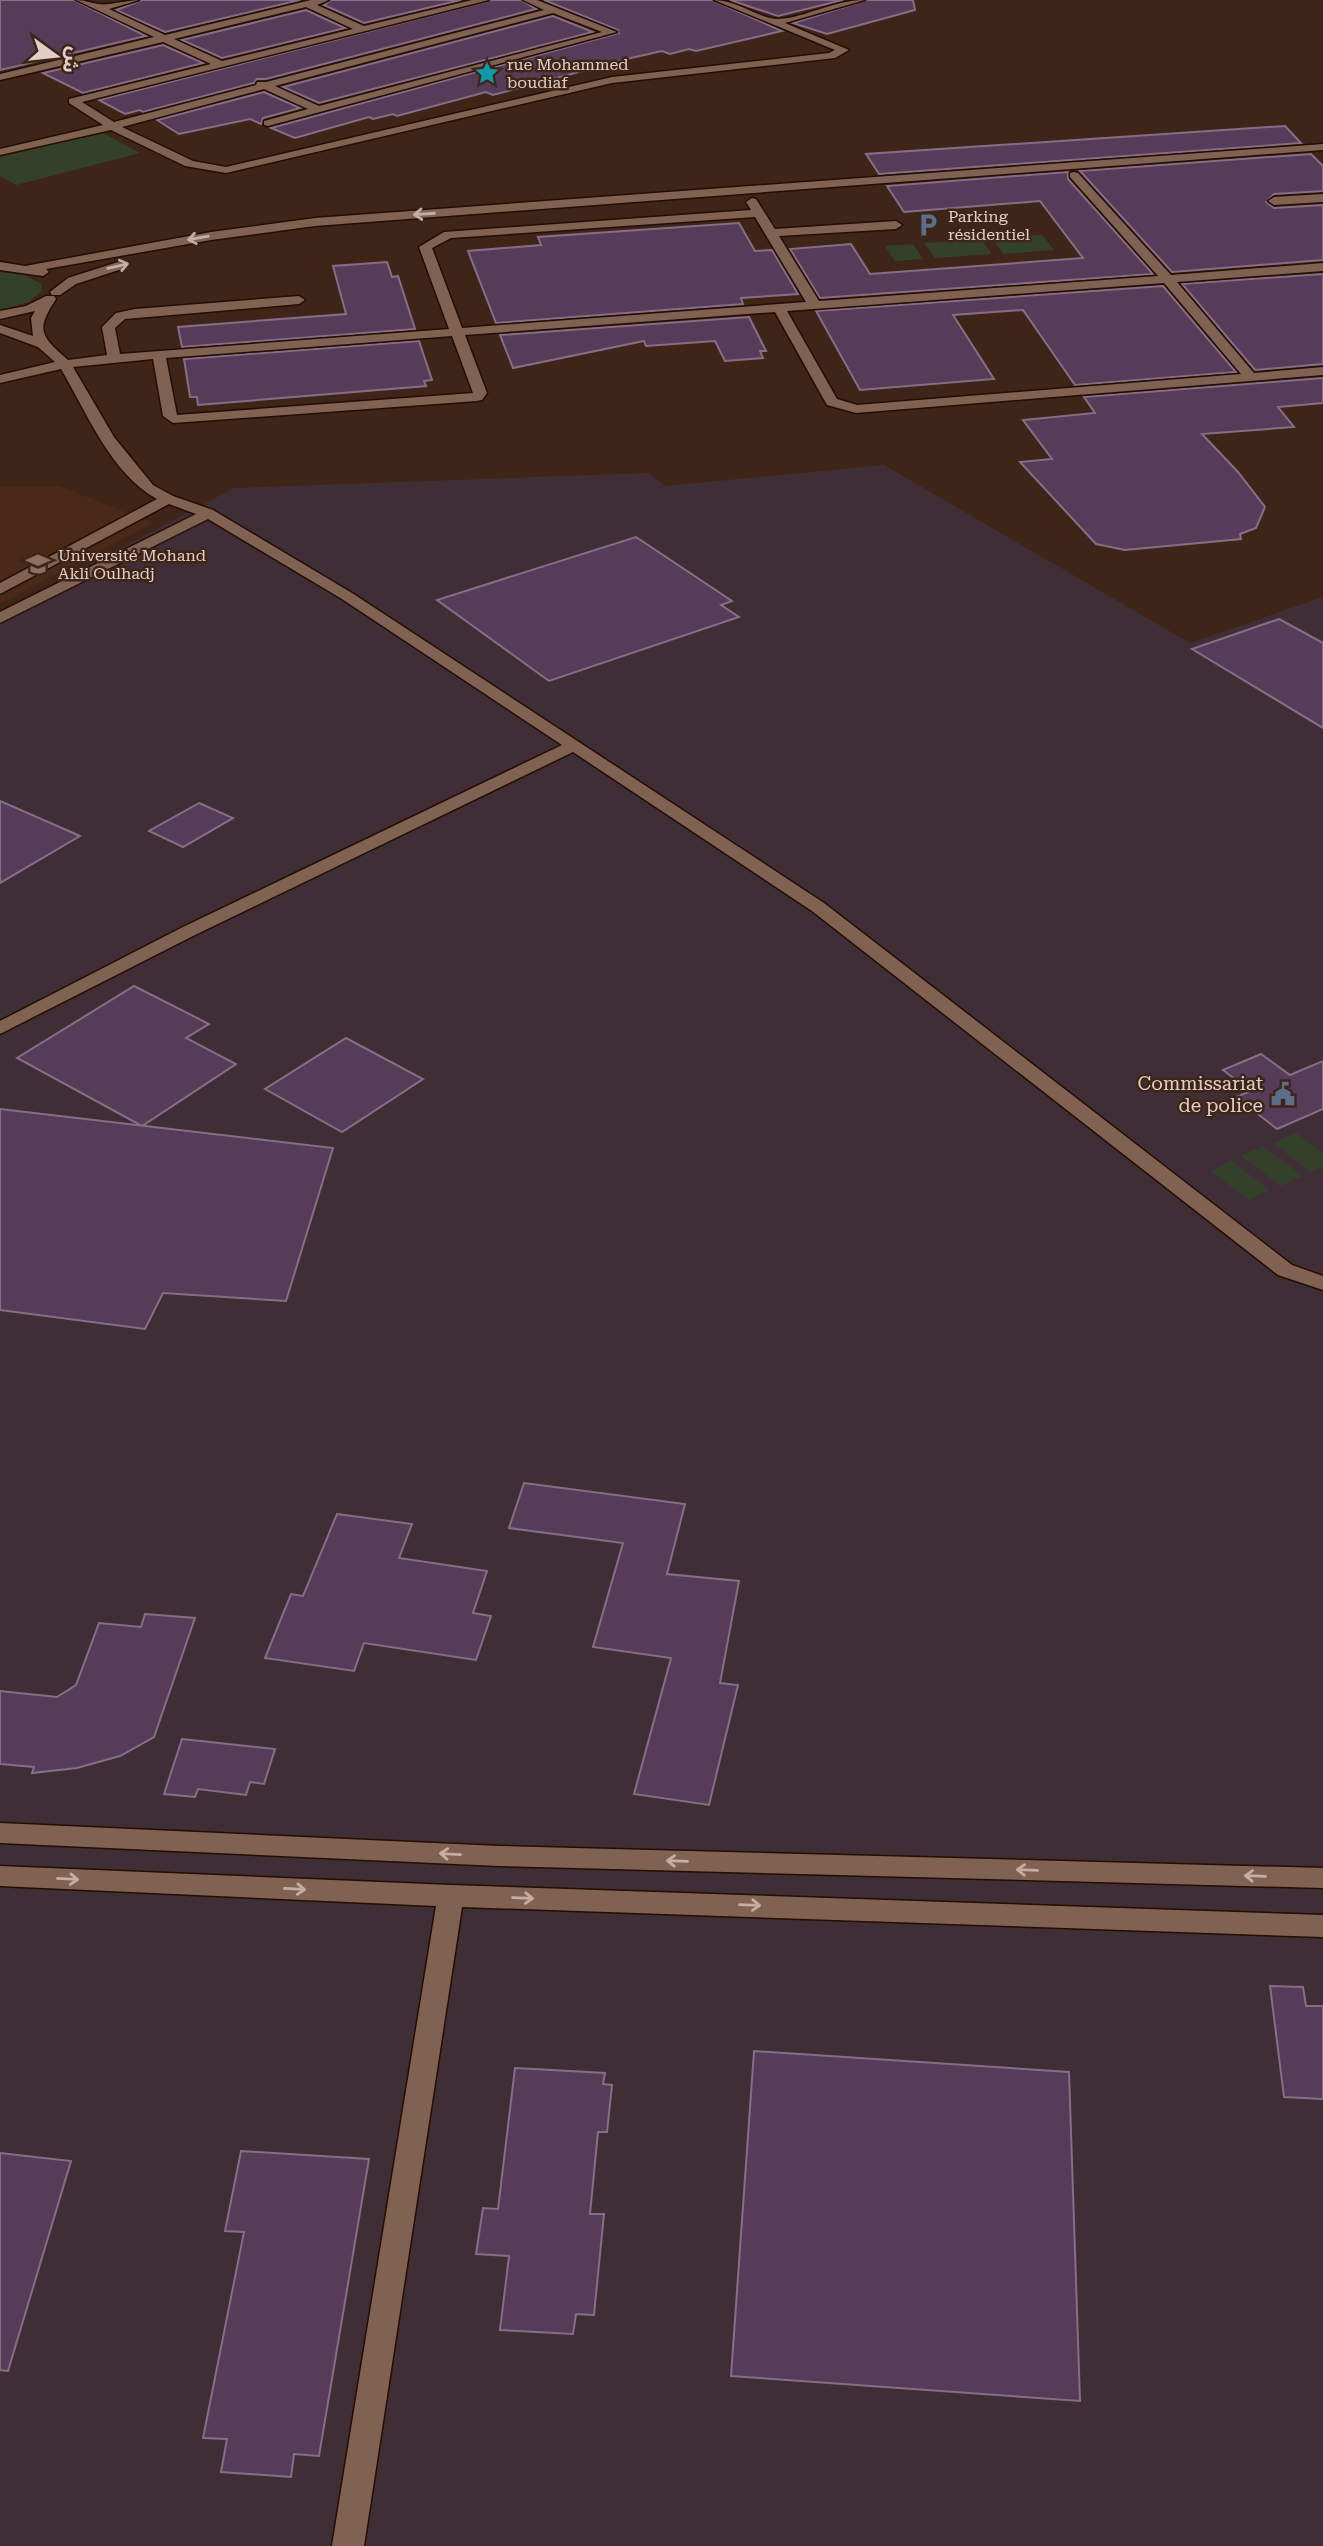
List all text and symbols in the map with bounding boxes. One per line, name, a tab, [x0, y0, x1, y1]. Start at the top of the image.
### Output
north arrow	[21, 21, 91, 91]
text: ش	[57, 45, 86, 76]
place label: rue Mohammed boudiaf	[507, 55, 629, 92]
place icon: rue Mohammed boudiaf	[473, 59, 501, 87]
place label: Parking résidentiel	[948, 207, 1030, 244]
one-way arrow	[413, 208, 436, 221]
parking icon: Parking résidentiel	[914, 211, 942, 239]
one-way arrow	[187, 232, 210, 245]
one-way arrow	[106, 259, 129, 273]
place label: Université Mohand Akli Oulhadj	[58, 546, 206, 583]
school or university icon: Université Mohand Akli Oulhadj	[24, 550, 52, 578]
place label: Commissariat de police	[1138, 1072, 1263, 1117]
public building icon: Commissariat de police	[1269, 1080, 1297, 1108]
one-way arrow	[439, 1847, 462, 1860]
one-way arrow	[666, 1854, 689, 1868]
one-way arrow	[1016, 1864, 1039, 1877]
one-way arrow	[1244, 1870, 1267, 1883]
one-way arrow	[56, 1872, 79, 1885]
one-way arrow	[284, 1883, 307, 1896]
one-way arrow	[511, 1892, 534, 1905]
one-way arrow	[738, 1899, 761, 1912]

